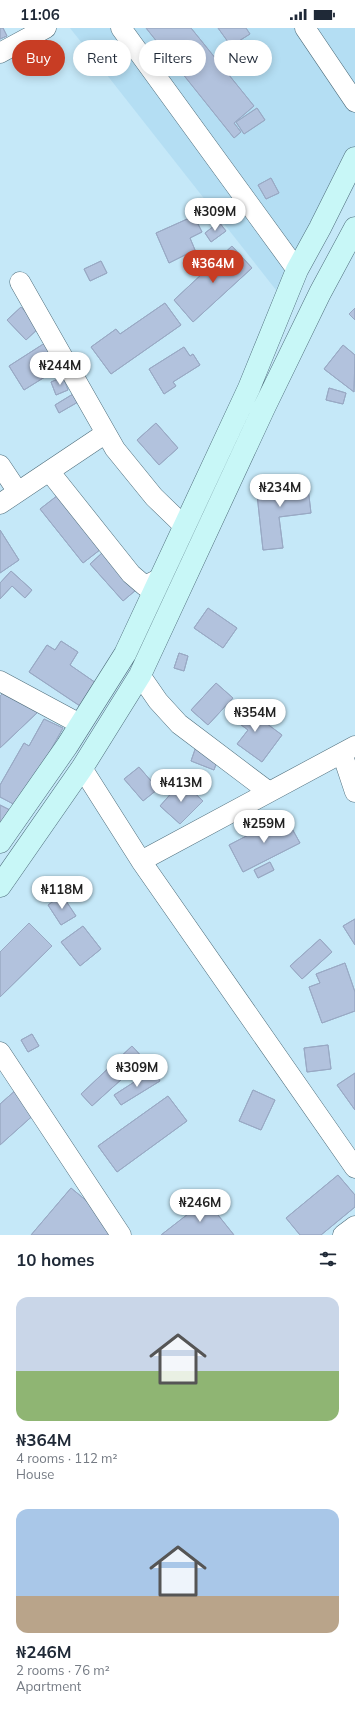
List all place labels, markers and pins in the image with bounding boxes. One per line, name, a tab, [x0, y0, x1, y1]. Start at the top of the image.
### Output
pin: ₦309M	[187, 198, 243, 232]
pin: ₦364M	[185, 250, 241, 284]
pin: ₦244M	[32, 352, 88, 386]
pin: ₦234M	[252, 474, 308, 508]
pin: ₦354M	[227, 699, 283, 733]
pin: ₦413M	[153, 769, 209, 803]
pin: ₦259M	[236, 810, 292, 844]
pin: ₦118M	[34, 876, 90, 910]
pin: ₦309M	[109, 1054, 165, 1088]
pin: ₦246M	[172, 1189, 228, 1223]

